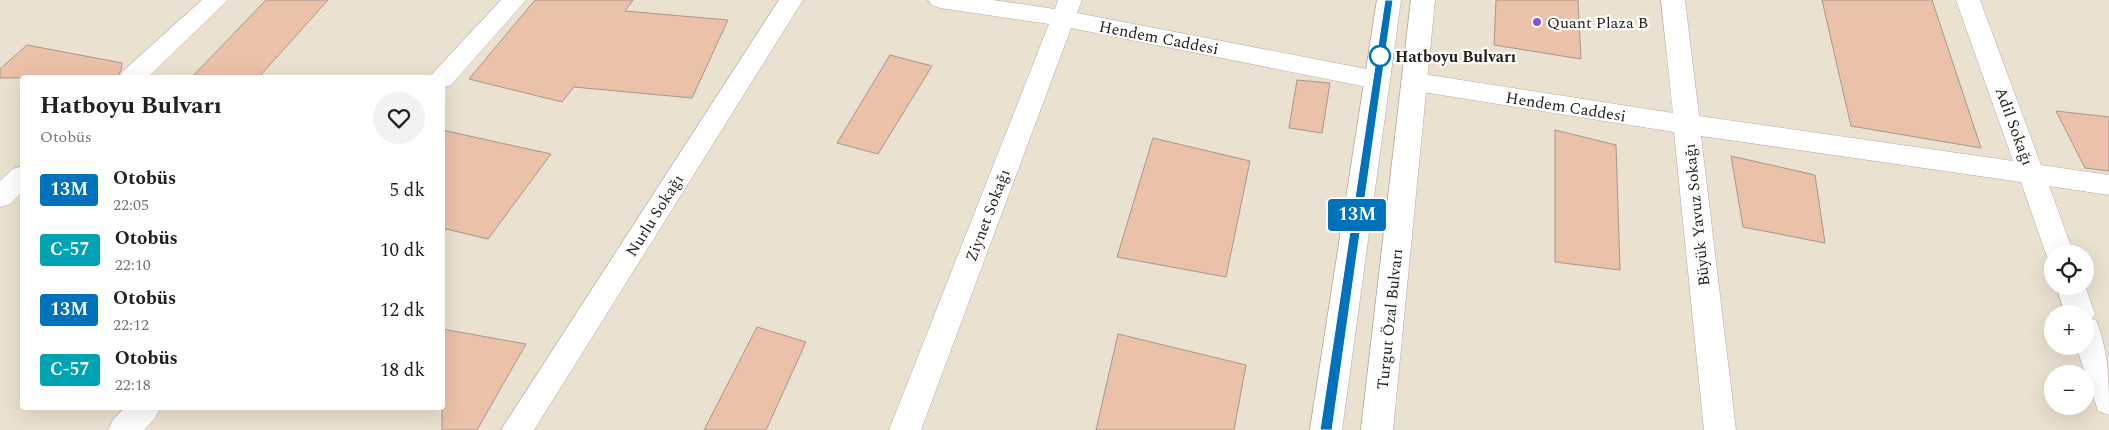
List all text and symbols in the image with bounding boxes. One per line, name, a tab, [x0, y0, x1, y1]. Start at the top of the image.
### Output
place label: Quant Plaza B	[1547, 11, 1648, 35]
street label: Hendem Caddesi	[1097, 15, 1221, 61]
marker: Quant Plaza B	[1531, 16, 1543, 28]
marker: Hatboyu Bulvarı	[1369, 45, 1391, 67]
place label: Hatboyu Bulvarı	[1395, 45, 1516, 69]
street label: Adil Sokağı	[1989, 84, 2039, 169]
street label: Hendem Caddesi	[1504, 86, 1628, 128]
text: Hatboyu Bulvarı	[40, 88, 222, 124]
button: heart	[373, 92, 425, 144]
text: Otobüs	[40, 125, 92, 149]
street label: Büyük Yavuz Sokağı	[1678, 142, 1716, 287]
text: Otobüs	[113, 164, 176, 193]
street label: Ziynet Sokağı	[959, 166, 1017, 265]
street label: Nurlu Sokağı	[620, 170, 690, 262]
text: 13M	[50, 176, 88, 203]
text: 5 dk	[390, 176, 425, 205]
text: 22:05	[113, 193, 149, 217]
line badge: 13M	[1328, 199, 1386, 231]
text: 13M	[1338, 201, 1376, 228]
text: Otobüs	[115, 224, 178, 253]
text: C-57	[50, 236, 90, 263]
text: 10 dk	[380, 236, 425, 265]
map controls	[2044, 245, 2094, 415]
button: locate	[2044, 245, 2094, 295]
street label: Turgut Özal Bulvarı	[1371, 247, 1409, 391]
text: 22:10	[115, 253, 151, 277]
text: Otobüs	[113, 284, 176, 313]
text: 13M	[50, 296, 88, 323]
text: 12 dk	[380, 296, 425, 325]
button: +	[2044, 305, 2094, 355]
text: 22:12	[113, 313, 149, 337]
text: Otobüs	[115, 344, 178, 373]
text: C-57	[50, 356, 90, 383]
text: 18 dk	[380, 356, 425, 385]
button: −	[2044, 365, 2094, 415]
text: 22:18	[115, 373, 151, 397]

